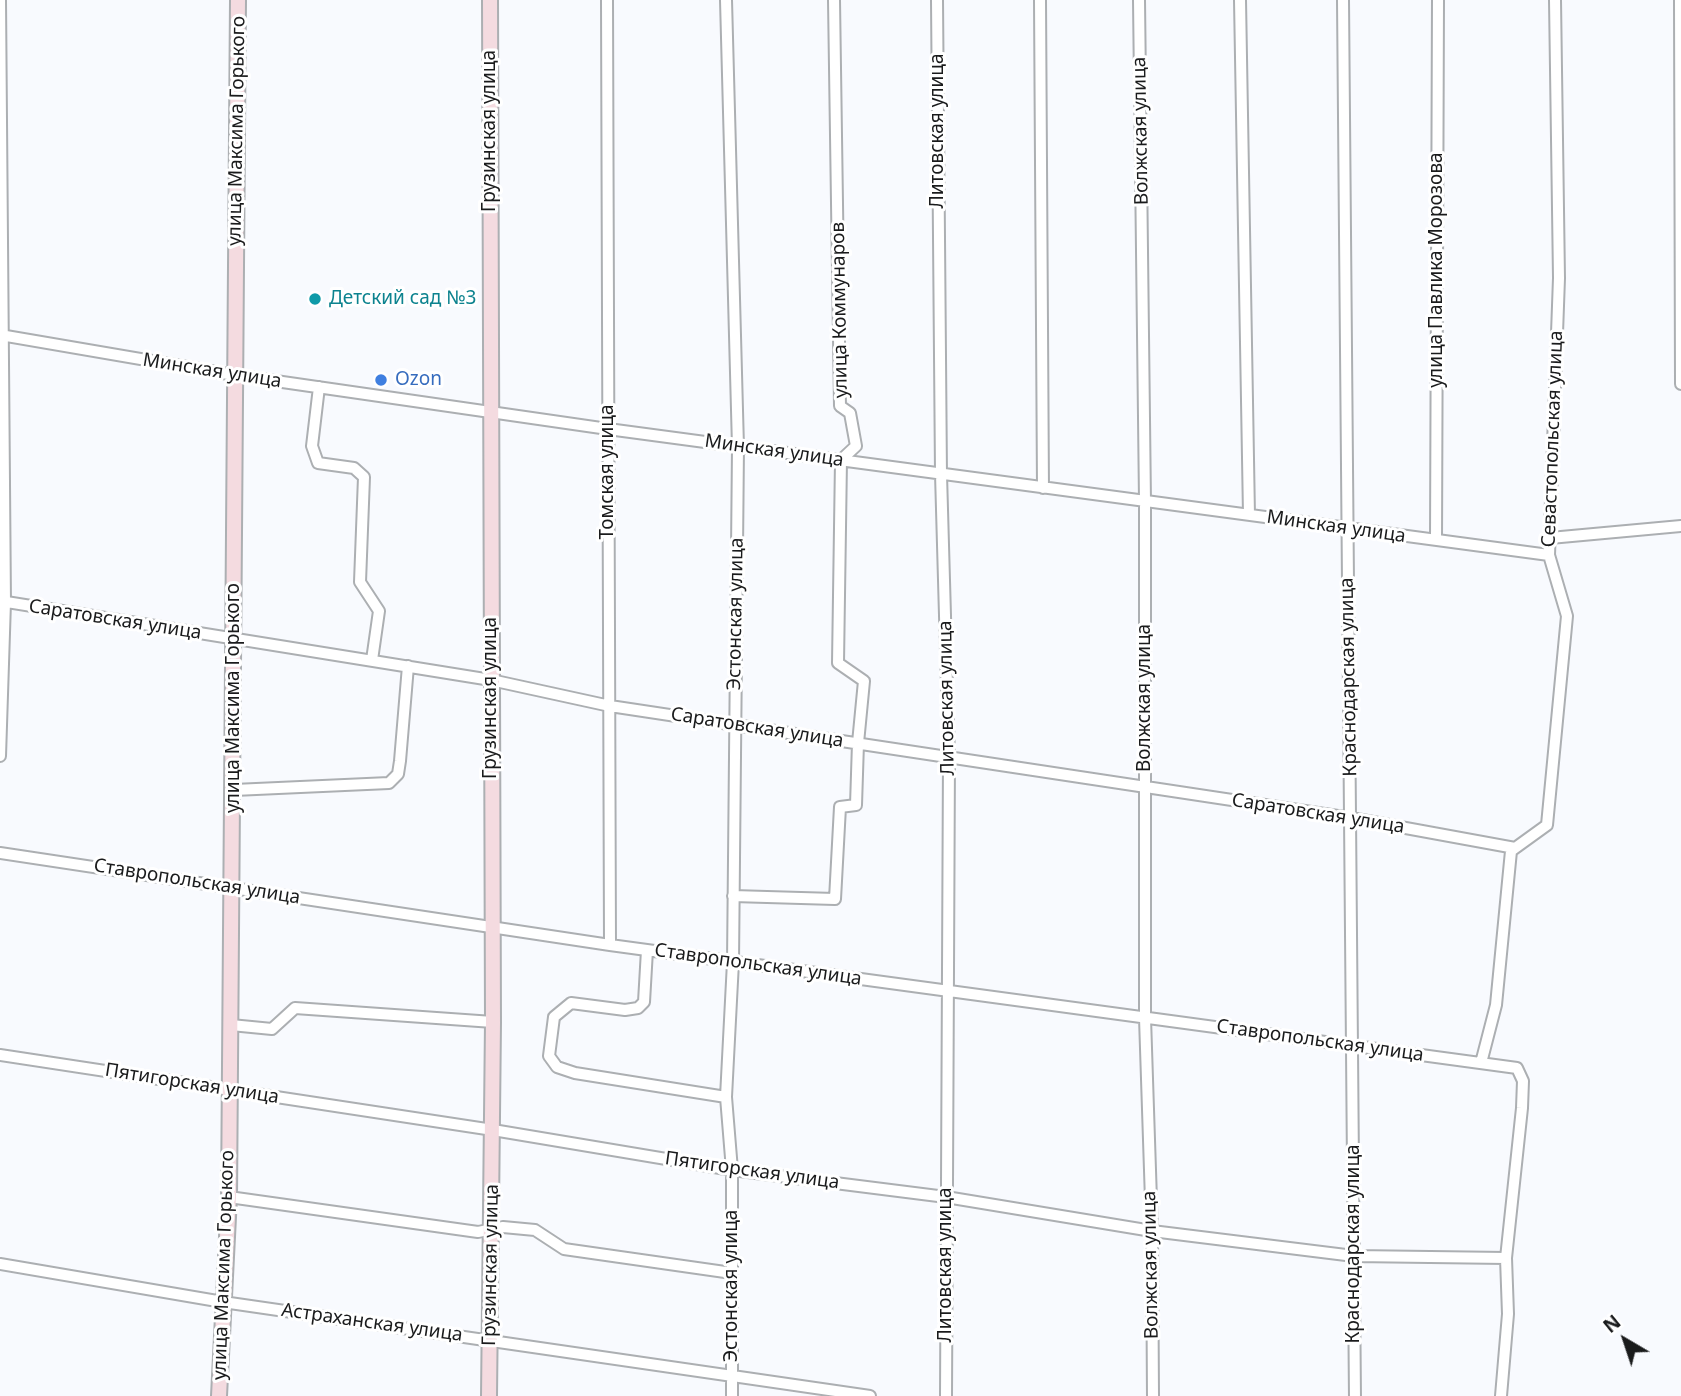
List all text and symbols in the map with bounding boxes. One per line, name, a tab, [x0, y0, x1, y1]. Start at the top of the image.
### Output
street label: улица Максима Горького	[224, 16, 250, 246]
street label: Грузинская улица	[479, 50, 501, 212]
street label: Литовская улица	[927, 53, 949, 209]
street label: Волжская улица	[1128, 57, 1154, 205]
street label: улица Павлика Морозова	[1426, 152, 1448, 388]
street label: улица Коммунаров	[827, 222, 853, 398]
place label: Детский сад №3	[329, 288, 476, 310]
marker: Детский сад №3	[307, 291, 323, 307]
street label: Севастопольская улица	[1538, 330, 1568, 548]
street label: Минская улица	[141, 349, 283, 393]
place label: Ozon	[395, 369, 442, 391]
marker: Ozon	[373, 372, 389, 388]
street label: Томская улица	[597, 404, 619, 540]
street label: Минская улица	[703, 430, 845, 472]
street label: Минская улица	[1265, 506, 1407, 548]
street label: Эстонская улица	[723, 537, 749, 691]
street label: Краснодарская улица	[1336, 577, 1362, 777]
street label: улица Максима Горького	[223, 583, 245, 813]
street label: Саратовская улица	[27, 595, 203, 645]
street label: Грузинская улица	[480, 617, 502, 779]
street label: Литовская улица	[934, 620, 960, 776]
street label: Волжская улица	[1134, 624, 1156, 772]
street label: Саратовская улица	[669, 703, 845, 753]
street label: Саратовская улица	[1230, 789, 1406, 839]
street label: Ставропольская улица	[92, 854, 302, 910]
street label: Ставропольская улица	[653, 939, 863, 991]
street label: Ставропольская улица	[1215, 1015, 1425, 1067]
street label: Пятигорская улица	[103, 1059, 281, 1109]
street label: Краснодарская улица	[1343, 1144, 1365, 1344]
street label: Пятигорская улица	[663, 1147, 841, 1195]
street label: улица Максима Горького	[209, 1150, 239, 1380]
street label: Грузинская улица	[478, 1184, 504, 1346]
street label: Литовская улица	[935, 1187, 957, 1343]
street label: Волжская улица	[1138, 1191, 1164, 1339]
street label: Эстонская улица	[721, 1210, 743, 1362]
street label: Астраханская улица	[280, 1299, 464, 1347]
north arrow	[1590, 1305, 1660, 1375]
text: N	[1598, 1309, 1626, 1339]

